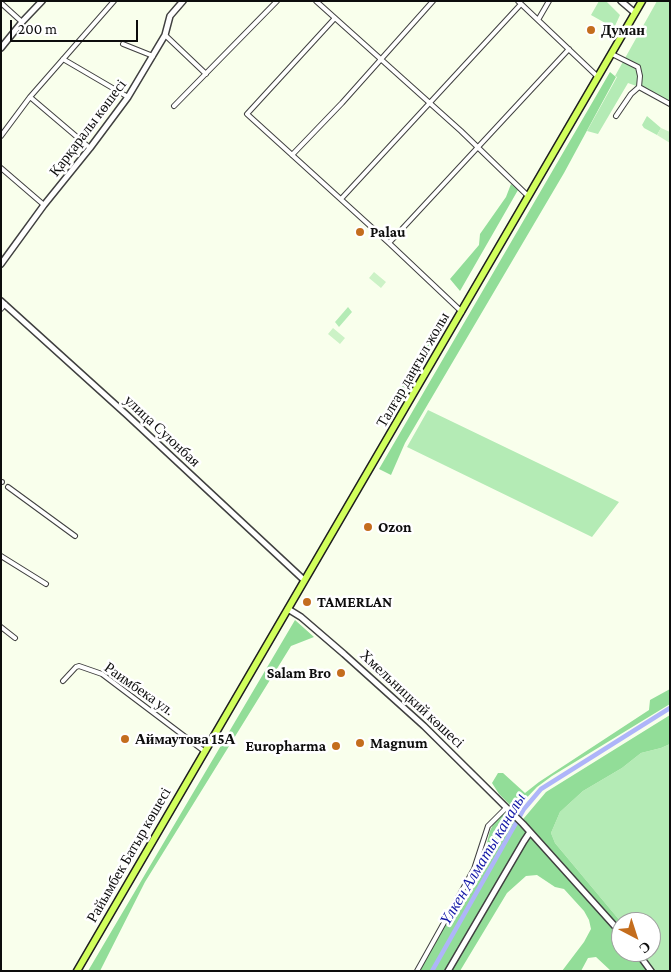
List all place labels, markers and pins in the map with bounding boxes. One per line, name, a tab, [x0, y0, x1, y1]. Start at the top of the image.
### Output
place label: Думан	[601, 21, 645, 39]
marker: Думан	[585, 24, 597, 36]
place label: Palau	[370, 223, 406, 241]
marker: Palau	[354, 226, 366, 238]
place label: Ozon	[378, 518, 412, 536]
marker: Ozon	[362, 521, 374, 533]
place label: TAMERLAN	[317, 593, 392, 611]
marker: TAMERLAN	[301, 596, 313, 608]
place label: Salam Bro	[267, 664, 331, 682]
marker: Salam Bro	[335, 667, 347, 679]
place label: Аймаутова 15А	[135, 730, 235, 748]
marker: Аймаутова 15А	[119, 733, 131, 745]
place label: Magnum	[370, 734, 428, 752]
place label: Europharma	[246, 737, 326, 755]
marker: Magnum	[354, 737, 366, 749]
marker: Europharma	[330, 740, 342, 752]

